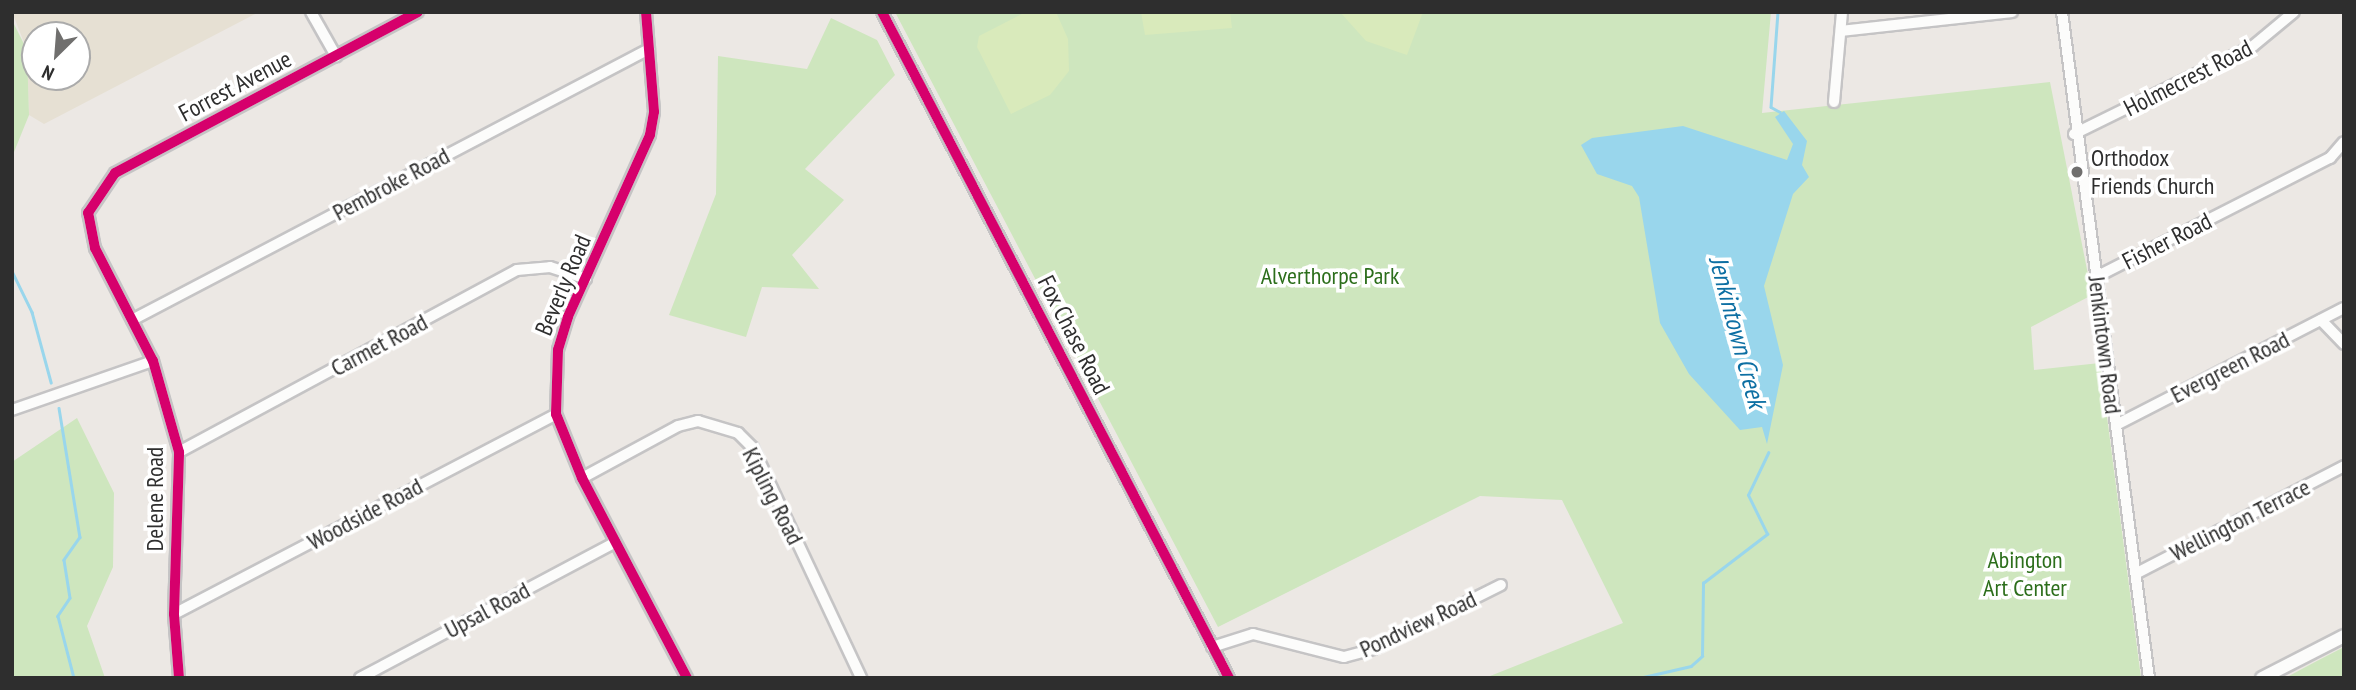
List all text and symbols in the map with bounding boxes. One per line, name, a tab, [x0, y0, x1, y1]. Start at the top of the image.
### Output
north arrow	[21, 21, 91, 91]
street label: Holmecrest Road	[2119, 33, 2257, 123]
street label: Forrest Avenue	[174, 44, 296, 128]
text: N	[38, 60, 58, 86]
street label: Pembroke Road	[328, 141, 454, 227]
place label: Orthodox Friends Church	[2091, 144, 2214, 200]
marker: Orthodox Friends Church	[2069, 164, 2085, 180]
street label: Fisher Road	[2118, 206, 2216, 276]
street label: Beverly Road	[529, 230, 597, 340]
water label: Jenkintown Creek	[1703, 253, 1773, 411]
park label: Alverthorpe Park	[1261, 262, 1399, 290]
street label: Fox Chase Road	[1032, 271, 1116, 399]
street label: Jenkintown Road	[2082, 274, 2128, 416]
street label: Carmet Road	[326, 308, 432, 382]
street label: Evergreen Road	[2166, 325, 2294, 409]
street label: Kipling Road	[736, 443, 810, 549]
street label: Delene Road	[141, 447, 169, 551]
street label: Woodside Road	[303, 472, 427, 556]
street label: Wellington Terrace	[2165, 472, 2315, 568]
park label: Abington Art Center	[1983, 546, 2067, 602]
street label: Upsal Road	[440, 576, 534, 644]
street label: Pondview Road	[1355, 584, 1481, 664]

